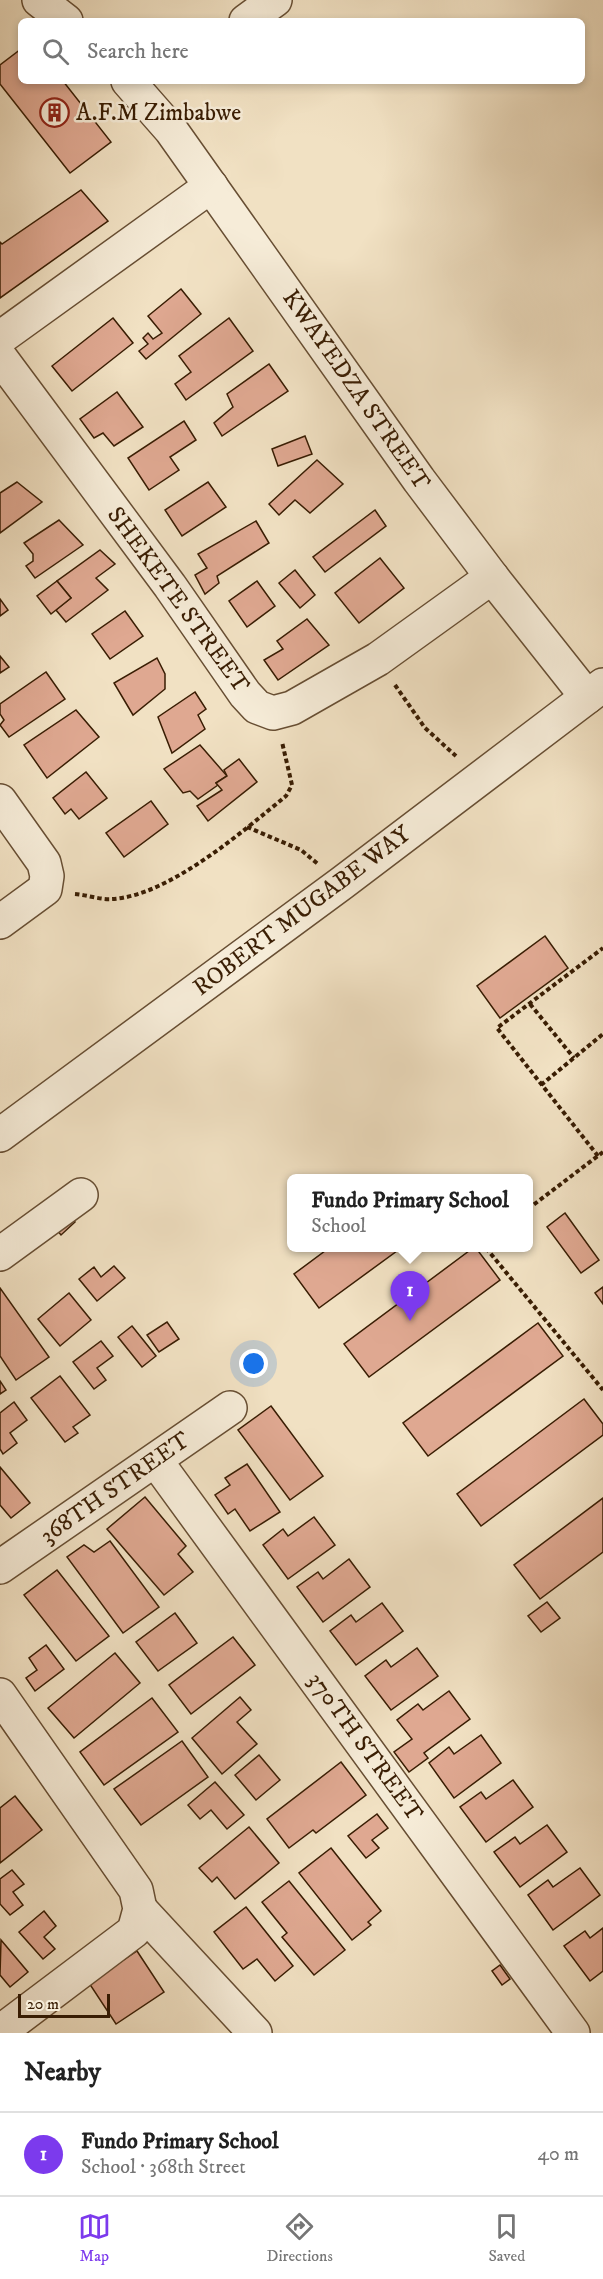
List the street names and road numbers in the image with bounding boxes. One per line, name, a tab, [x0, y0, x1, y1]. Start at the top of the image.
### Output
street label: KWAYEDZA STREET	[276, 284, 436, 496]
street label: SHEKETE STREET	[100, 501, 256, 699]
street label: ROBERT MUGABE WAY	[187, 819, 417, 1003]
street label: 368TH STREET	[34, 1425, 196, 1551]
street label: 370TH STREET	[301, 1667, 429, 1827]

